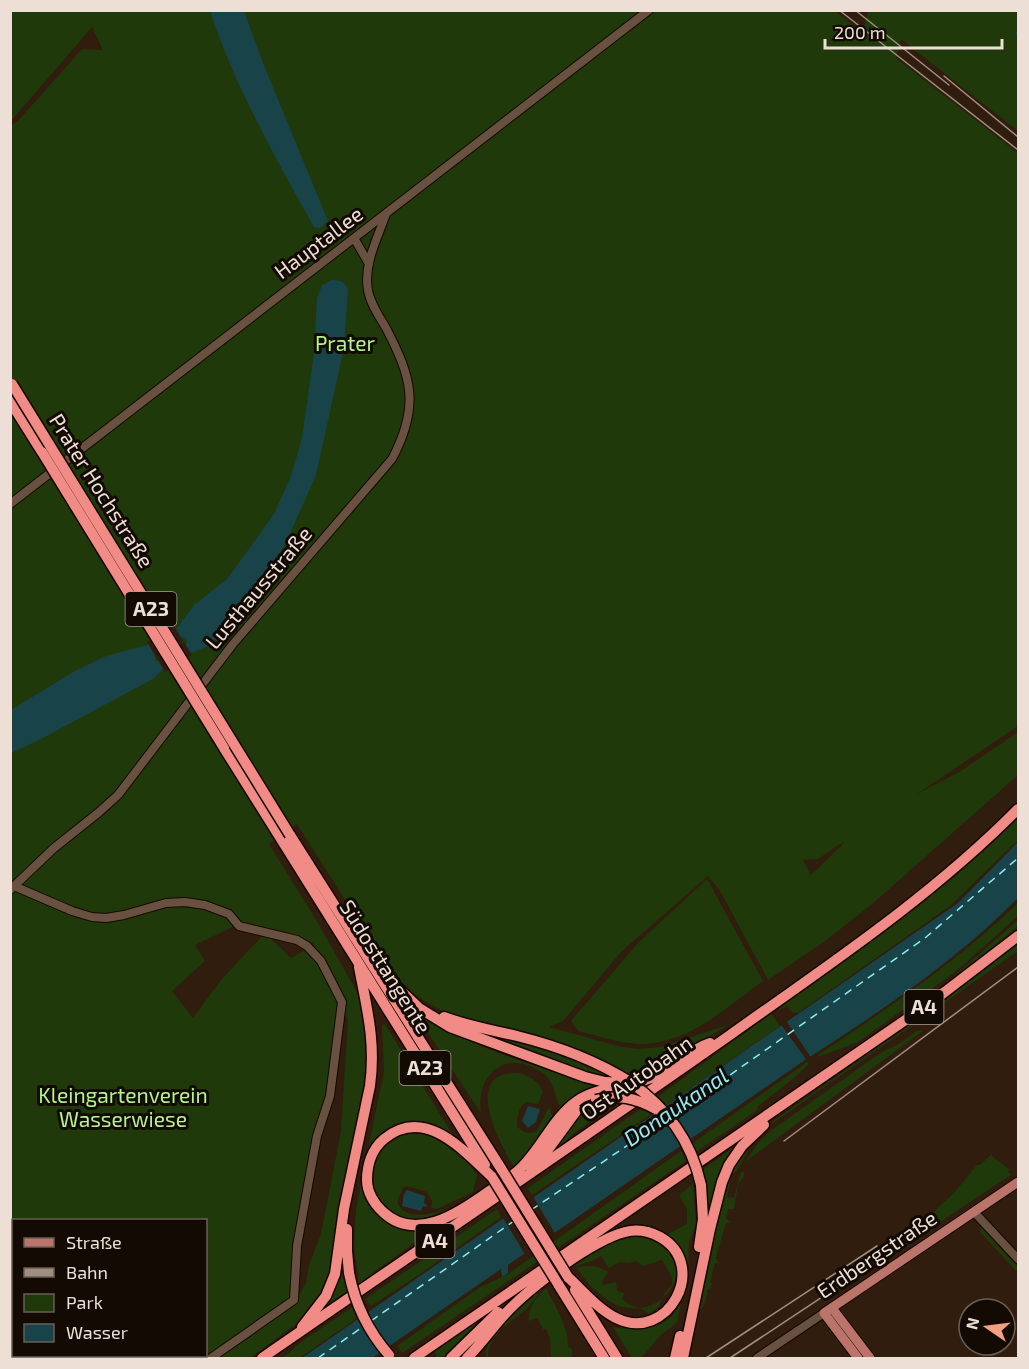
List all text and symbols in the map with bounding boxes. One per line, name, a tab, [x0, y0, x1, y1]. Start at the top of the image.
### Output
scale bar	[825, 12, 1002, 50]
text: 200 m	[834, 21, 886, 43]
street label: Hauptallee	[269, 200, 367, 283]
park label: Prater	[315, 330, 376, 355]
street label: Prater Hochstraße	[45, 409, 160, 572]
street label: Lusthausstraße	[199, 521, 316, 653]
road number: A23	[126, 592, 176, 626]
street label: Südosttangente	[335, 895, 437, 1037]
road number: A4	[904, 990, 944, 1024]
street label: Ost Autobahn	[576, 1029, 696, 1124]
road number: A23	[400, 1051, 450, 1085]
water label: Donaukanal	[618, 1062, 733, 1151]
park label: Kleingartenverein Wasserwiese	[38, 1082, 208, 1131]
street label: Erdbergstraße	[811, 1204, 941, 1303]
legend	[12, 1219, 207, 1357]
road number: A4	[416, 1224, 454, 1258]
text: Straße	[66, 1231, 122, 1253]
text: Bahn	[66, 1261, 108, 1283]
text: Park	[66, 1291, 103, 1313]
north arrow	[957, 1297, 1017, 1357]
text: N	[961, 1315, 983, 1331]
text: Wasser	[66, 1321, 128, 1343]

